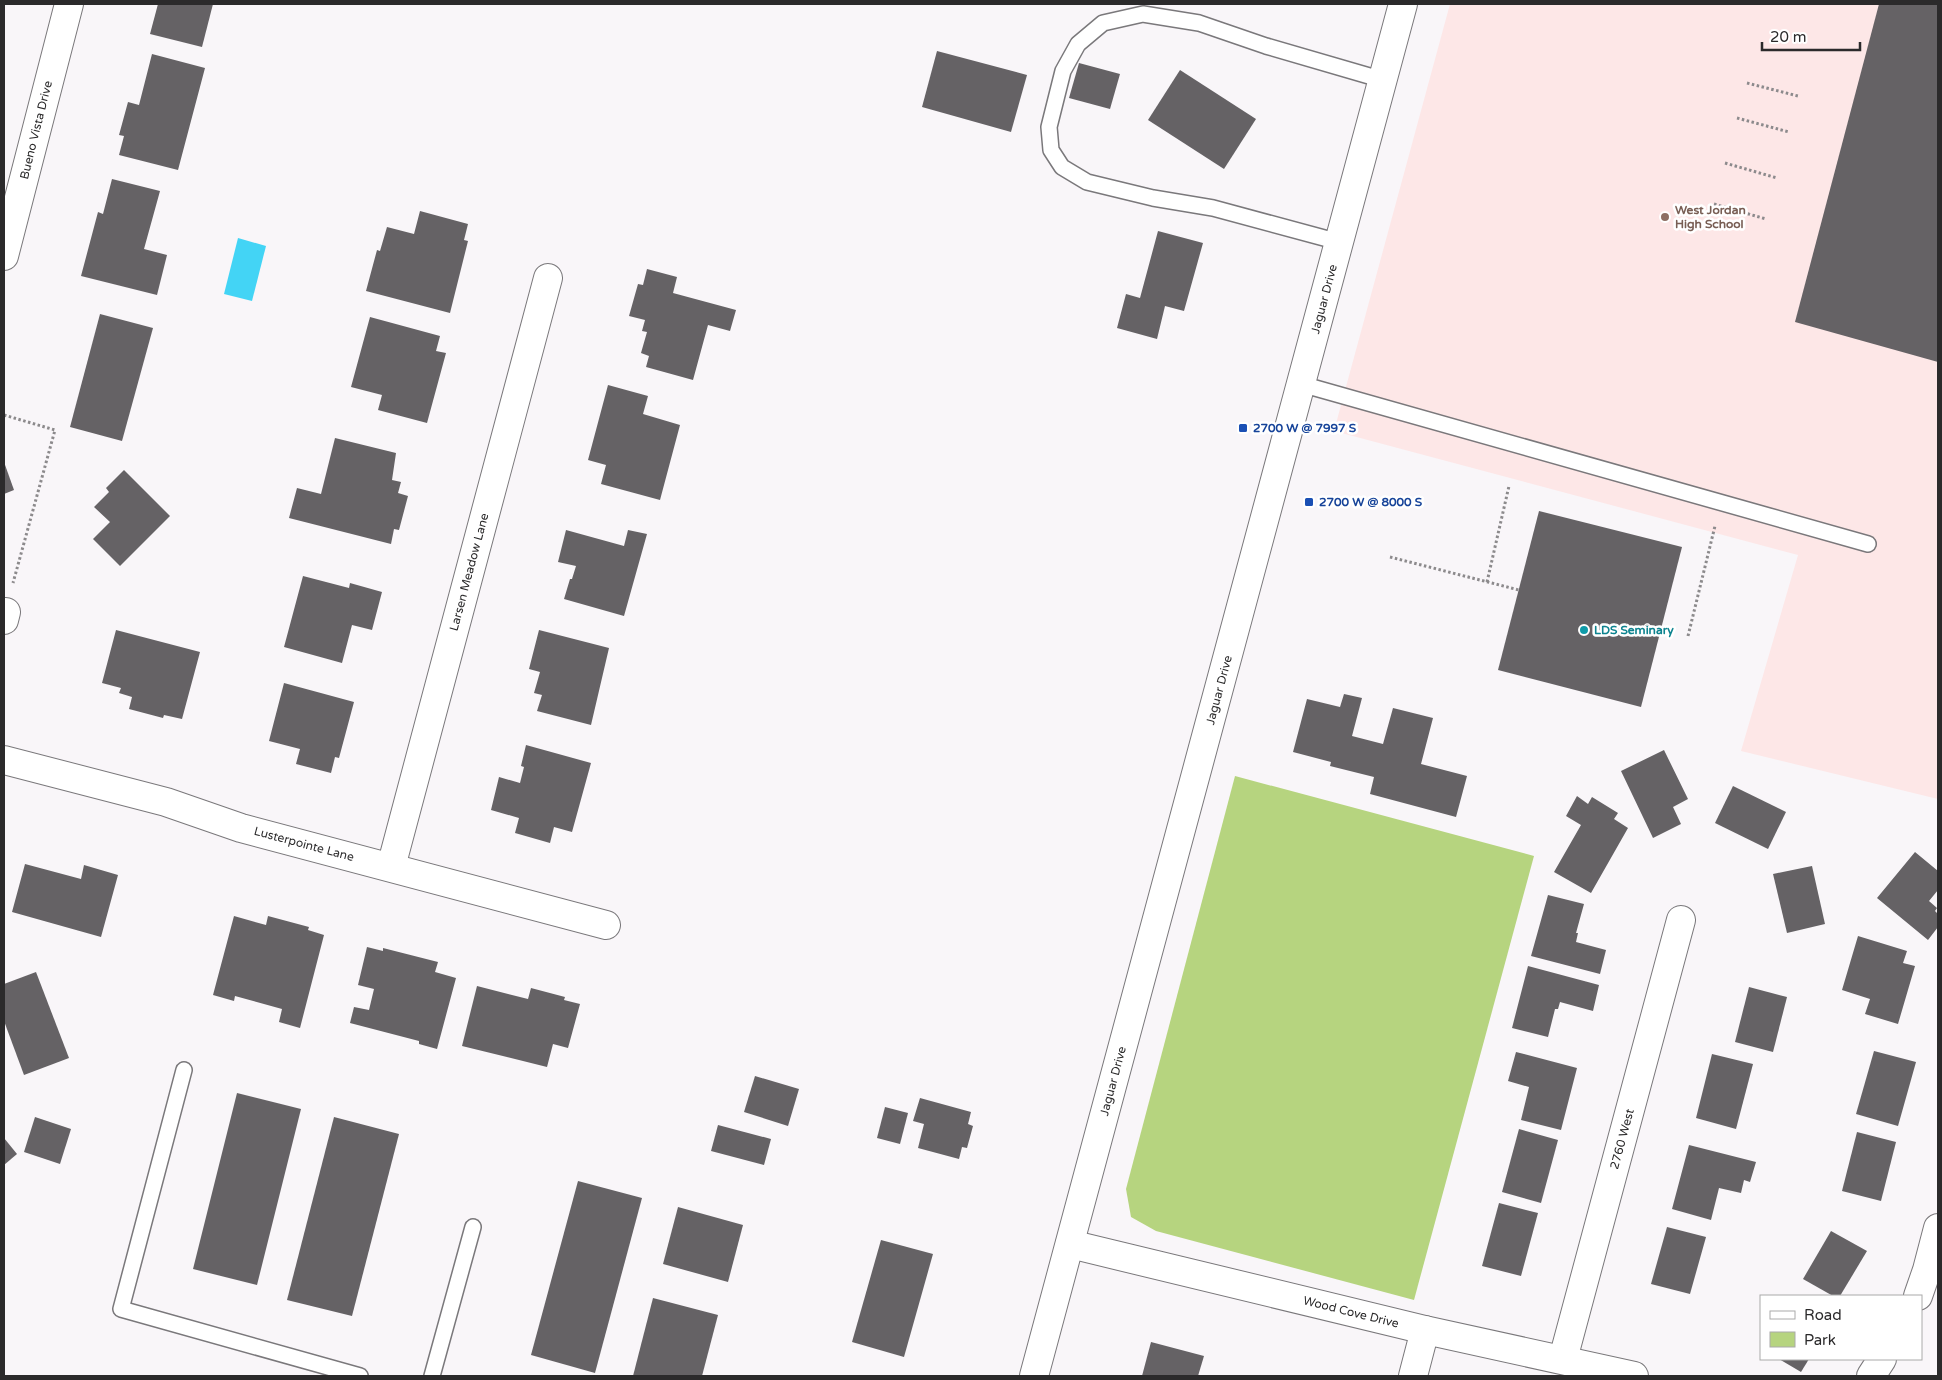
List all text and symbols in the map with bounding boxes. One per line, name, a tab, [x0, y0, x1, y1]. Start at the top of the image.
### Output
scale bar	[1762, 20, 1860, 52]
text: 20 m	[1770, 28, 1807, 46]
street label: Bueno Vista Drive	[17, 79, 55, 181]
place label: West Jordan High School	[1675, 203, 1746, 232]
marker: West Jordan High School	[1659, 211, 1671, 223]
street label: Jaguar Drive	[1308, 263, 1340, 335]
place label: 2700 W @ 7997 S	[1253, 421, 1357, 435]
marker: 2700 W @ 7997 S	[1237, 422, 1249, 434]
place label: 2700 W @ 8000 S	[1319, 495, 1423, 509]
marker: 2700 W @ 8000 S	[1303, 496, 1315, 508]
street label: Larsen Meadow Lane	[447, 511, 492, 632]
place label: LDS Seminary	[1594, 623, 1674, 638]
marker: LDS Seminary	[1578, 624, 1590, 636]
street label: Jaguar Drive	[1203, 654, 1235, 726]
street label: Lusterpointe Lane	[252, 824, 356, 864]
street label: Jaguar Drive	[1097, 1045, 1129, 1117]
street label: 2760 West	[1607, 1107, 1637, 1171]
street label: Wood Cove Drive	[1302, 1293, 1400, 1331]
legend	[1760, 1295, 1922, 1360]
text: Road	[1804, 1306, 1842, 1324]
text: Park	[1804, 1331, 1836, 1349]

